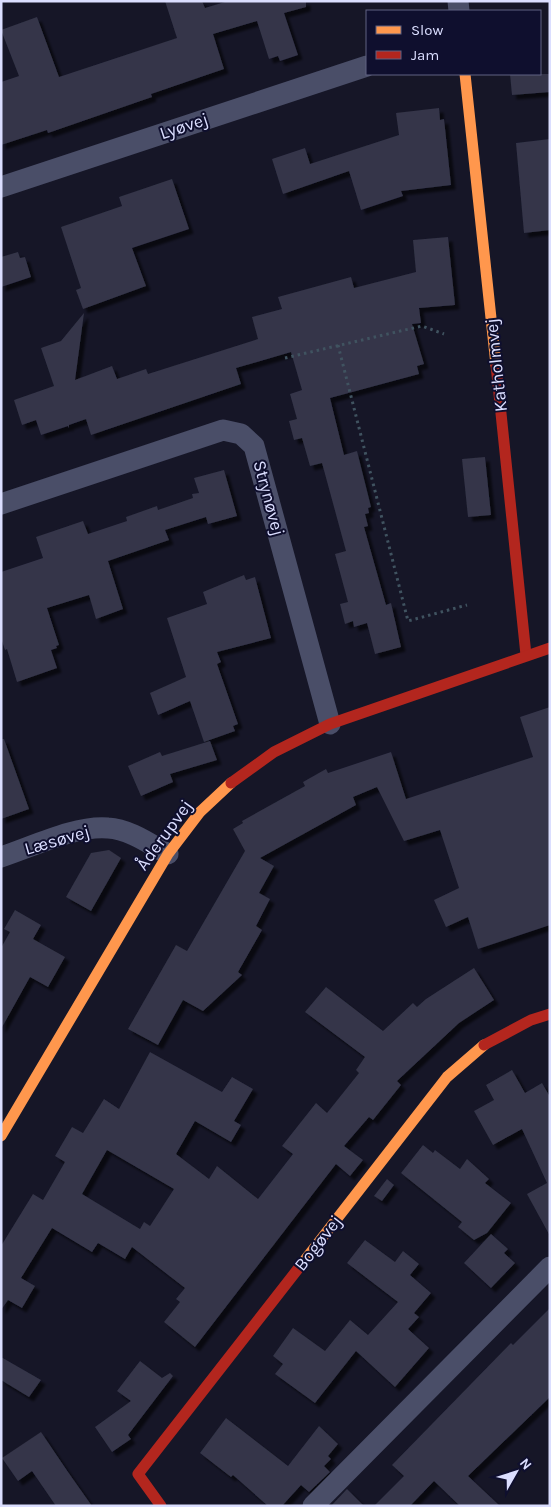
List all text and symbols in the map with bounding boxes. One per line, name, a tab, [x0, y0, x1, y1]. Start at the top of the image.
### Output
legend	[366, 10, 541, 75]
text: Slow	[411, 21, 443, 39]
text: Jam	[411, 46, 439, 64]
street label: Lyøvej	[157, 108, 211, 144]
street label: Katholmvej	[480, 317, 512, 413]
street label: Strynøvej	[248, 458, 290, 538]
street label: Åderupvej	[131, 795, 197, 875]
street label: Læsøvej	[22, 820, 92, 860]
street label: Bogøvej	[289, 1211, 347, 1275]
north arrow	[491, 1447, 541, 1497]
text: N	[516, 1455, 535, 1473]

